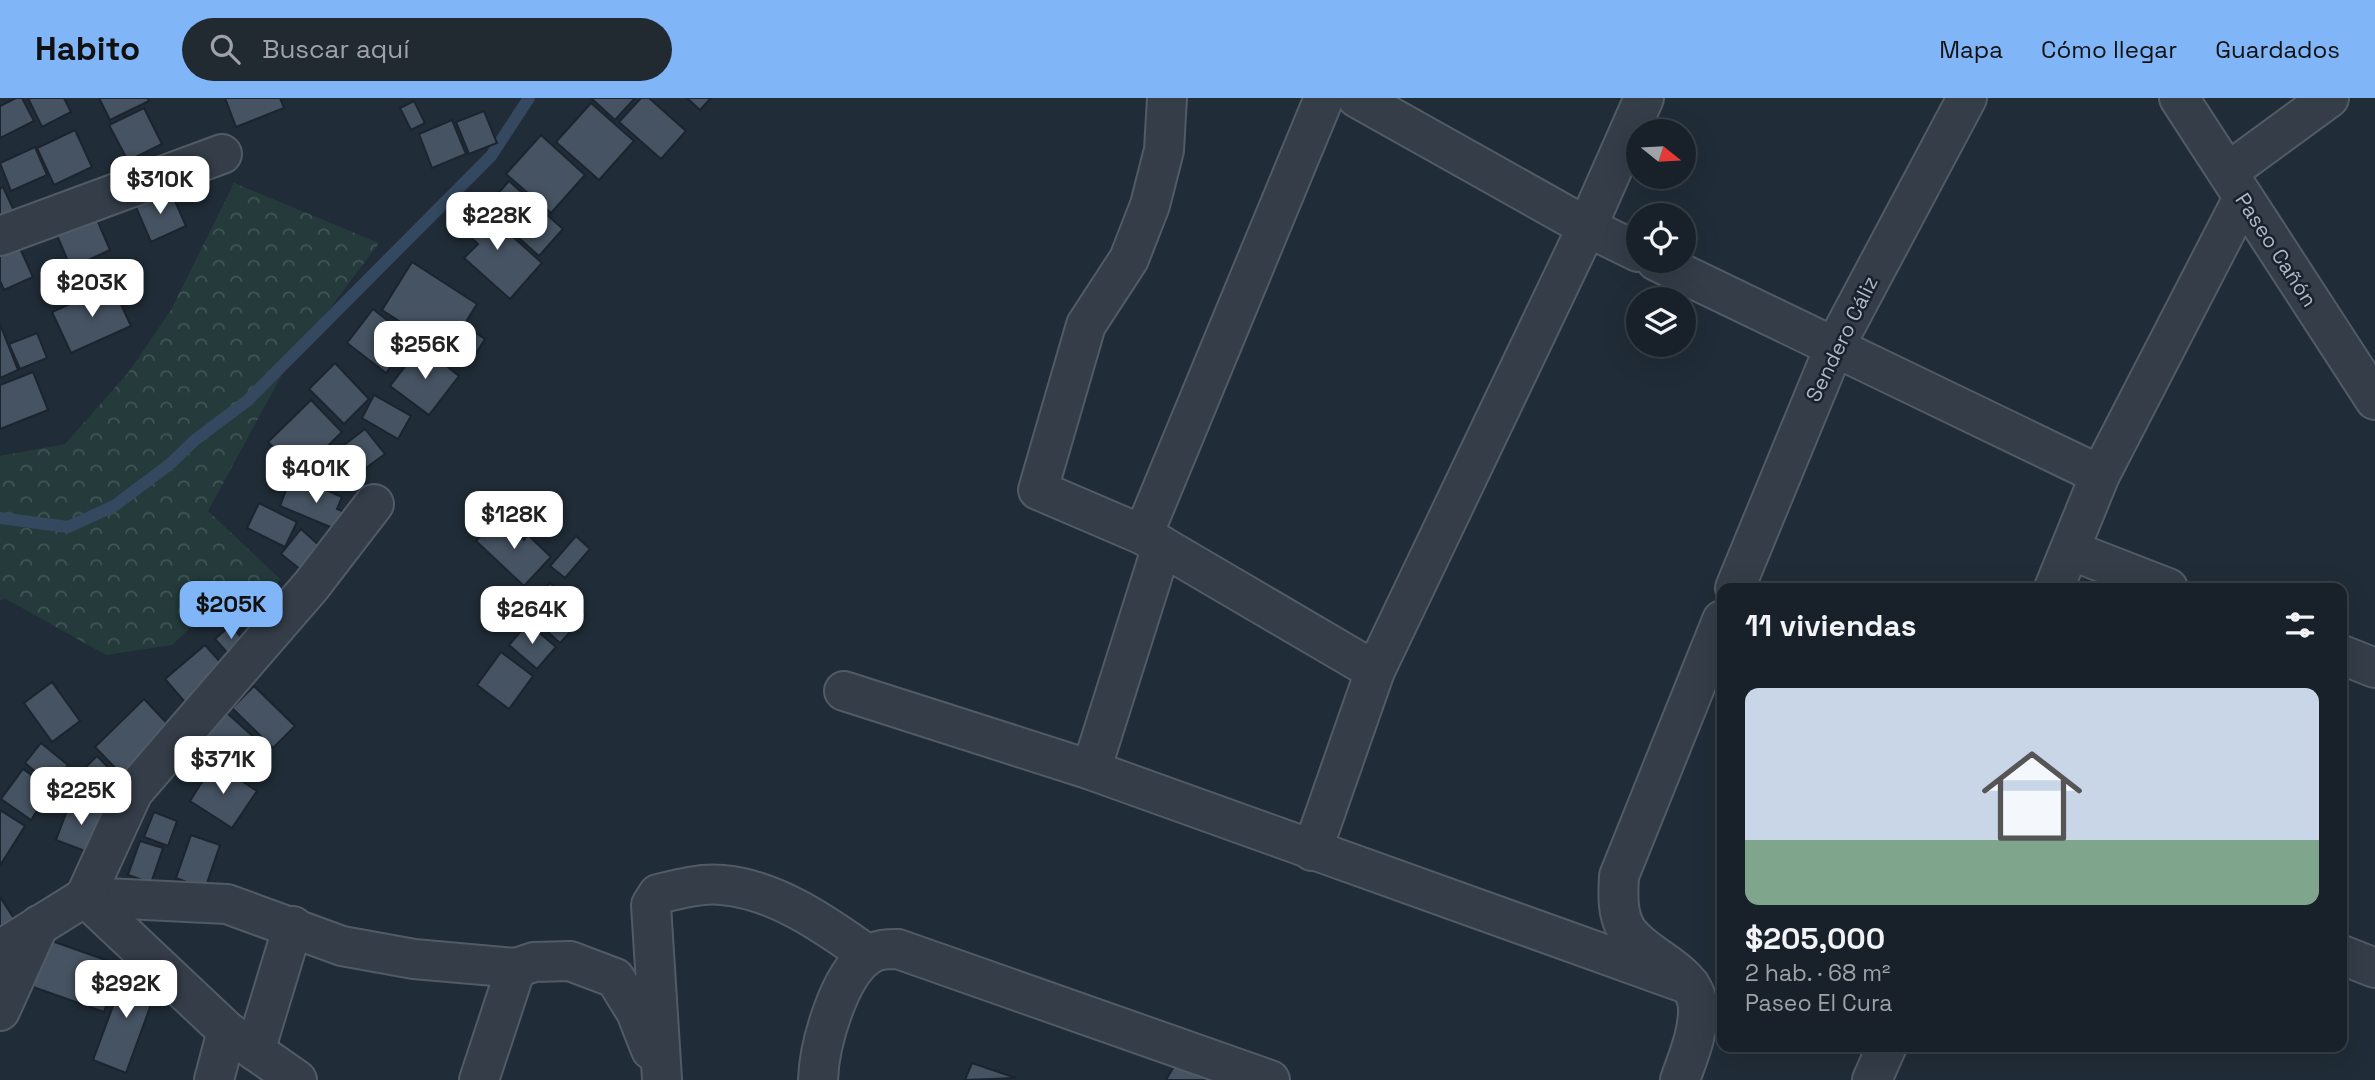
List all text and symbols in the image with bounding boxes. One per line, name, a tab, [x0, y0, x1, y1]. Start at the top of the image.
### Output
search box	[182, 18, 672, 81]
text: Habito	[35, 28, 140, 70]
icon: search	[206, 30, 244, 68]
text: Buscar aquí	[262, 32, 410, 66]
text: Mapa	[1939, 34, 2003, 65]
text: Cómo llegar	[2041, 34, 2177, 65]
text: Guardados	[2215, 34, 2340, 65]
north arrow	[1626, 119, 1696, 189]
map controls	[1626, 119, 1696, 357]
pin: $310K	[111, 156, 209, 216]
text: $310K	[126, 164, 194, 194]
street label: Paseo Cañón	[2230, 188, 2323, 312]
pin: $228K	[448, 192, 546, 252]
text: $228K	[462, 200, 532, 230]
button: locate	[1626, 203, 1696, 273]
pin: $203K	[43, 260, 141, 319]
text: $203K	[57, 267, 127, 297]
street label: Sendero Cáliz	[1799, 271, 1884, 406]
button: layers	[1626, 287, 1696, 357]
pin: $256K	[376, 322, 474, 381]
text: $256K	[390, 329, 460, 359]
pin: $401K	[267, 446, 365, 505]
text: $401K	[282, 453, 350, 483]
pin: $128K	[465, 491, 563, 551]
text: $128K	[481, 499, 547, 529]
pin: $205K	[182, 582, 280, 641]
pin: $264K	[483, 587, 581, 646]
text: $205K	[196, 589, 266, 619]
text: $264K	[497, 594, 567, 624]
text: 11 viviendas	[1745, 606, 1916, 645]
icon: filters	[2281, 606, 2319, 644]
icon: home	[1969, 733, 2095, 859]
pin: $371K	[174, 736, 272, 796]
text: $371K	[190, 744, 256, 774]
pin: $225K	[32, 768, 130, 827]
text: $225K	[46, 775, 116, 805]
text: $205,000	[1745, 919, 1885, 958]
text: 2 hab. · 68 m²	[1745, 958, 1890, 988]
pin: $292K	[77, 960, 175, 1020]
text: $292K	[91, 968, 161, 998]
text: Paseo El Cura	[1745, 988, 1892, 1018]

